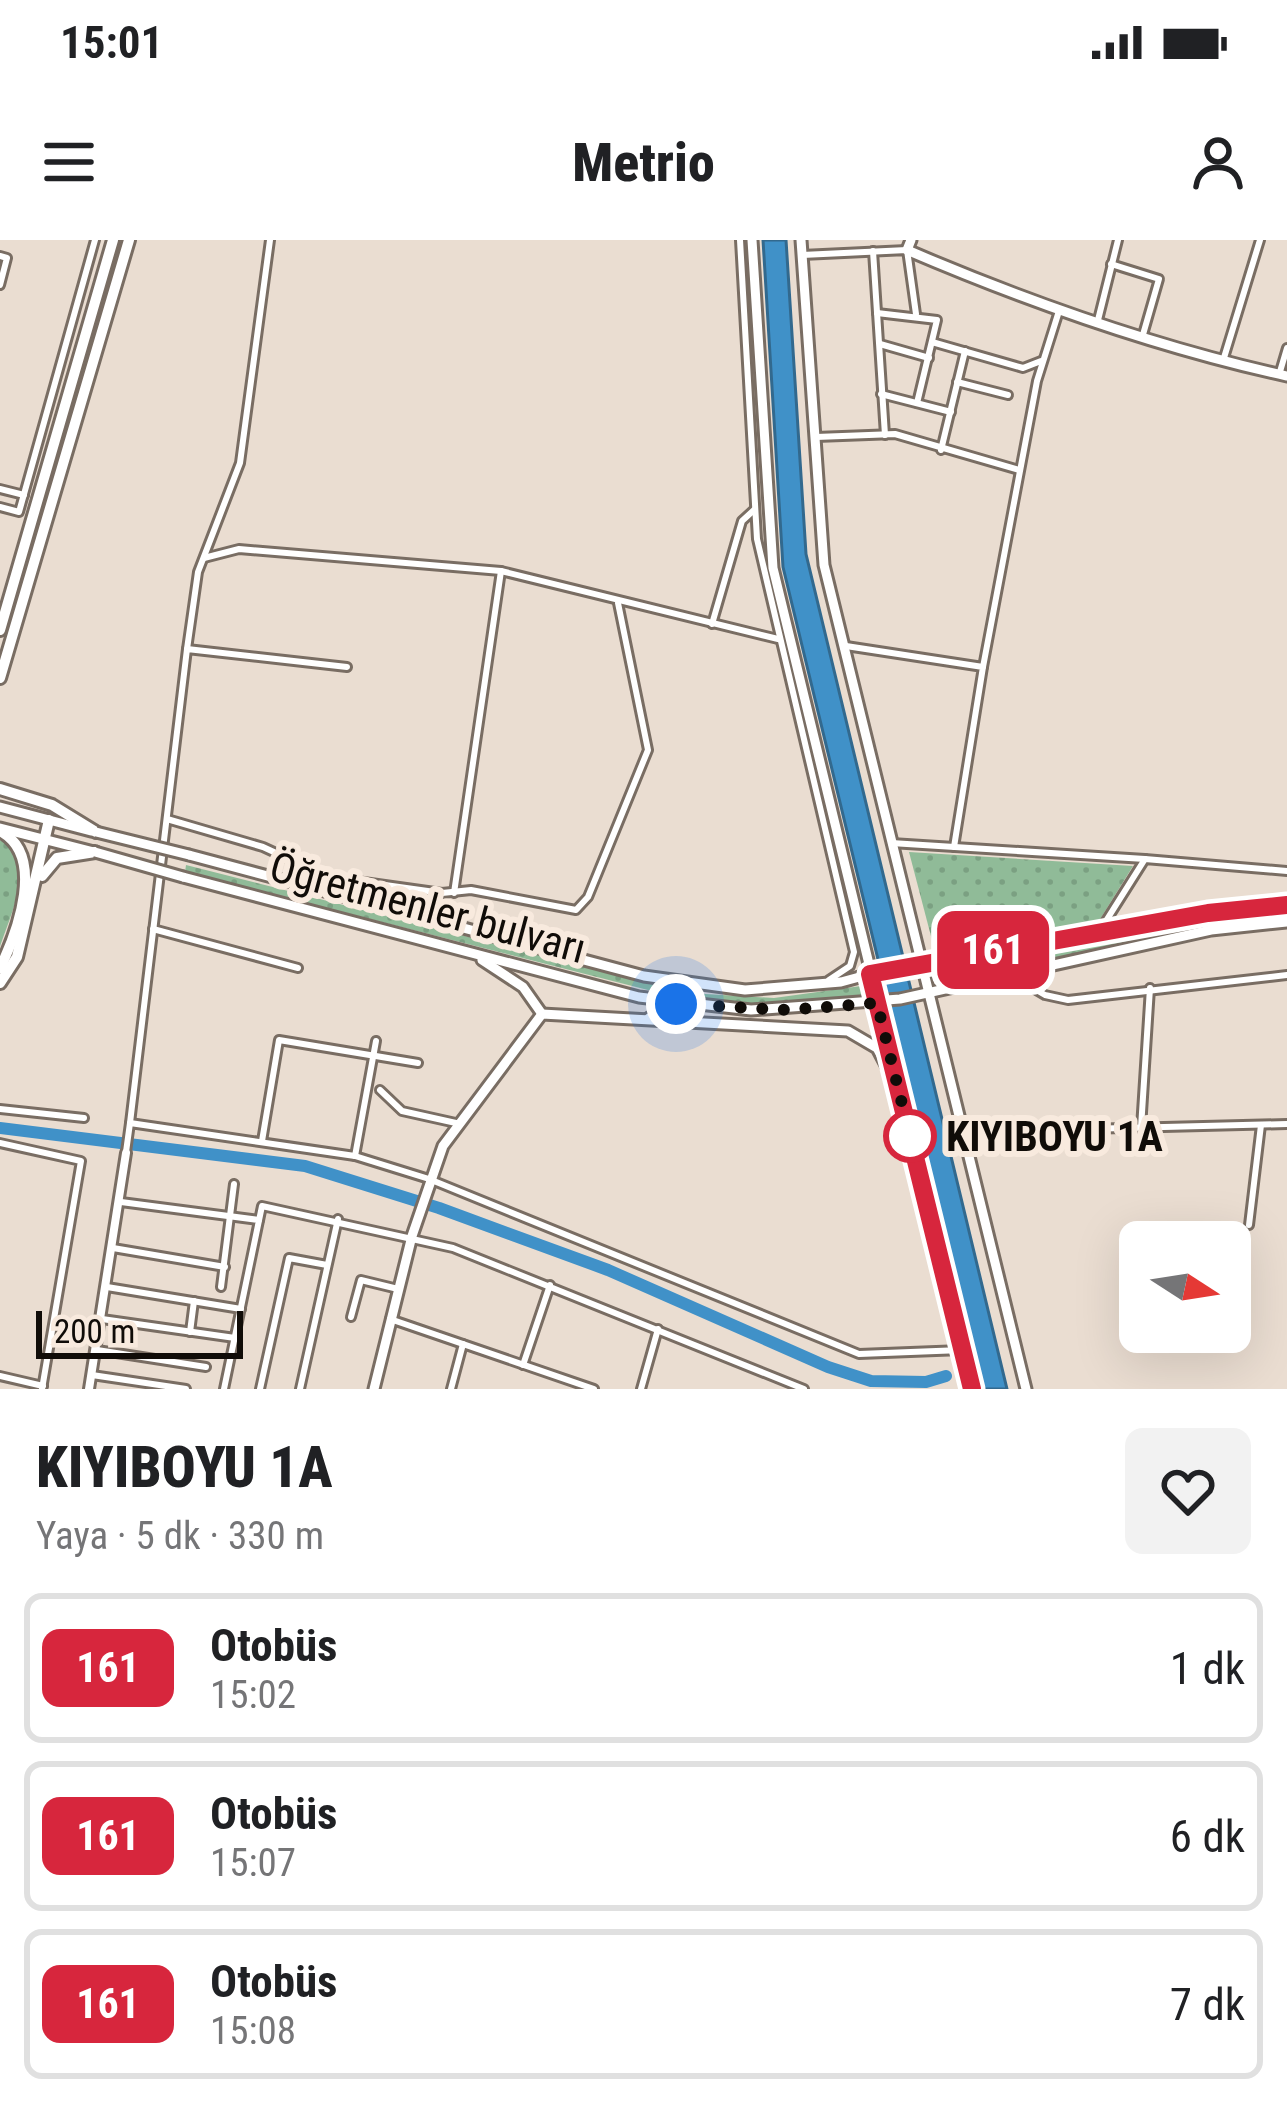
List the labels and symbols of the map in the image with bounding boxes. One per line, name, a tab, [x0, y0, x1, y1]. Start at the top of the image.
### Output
street label: Öğretmenler bulvarı	[265, 842, 591, 973]
line badge: 161	[924, 911, 1062, 989]
your location	[646, 974, 706, 1034]
marker: KIYIBOYU 1A	[885, 1111, 935, 1161]
place label: KIYIBOYU 1A	[946, 1112, 1163, 1161]
north arrow	[1119, 1221, 1251, 1353]
scale bar	[36, 1305, 243, 1358]

